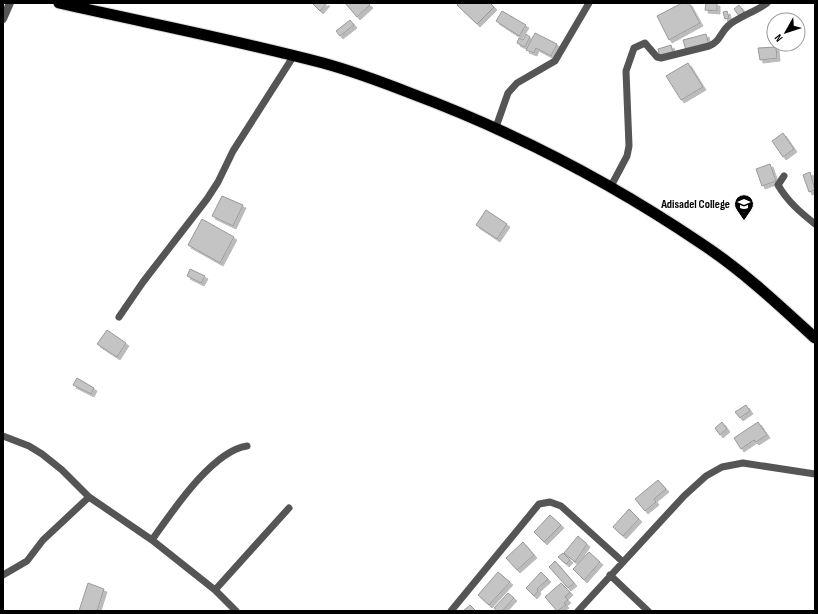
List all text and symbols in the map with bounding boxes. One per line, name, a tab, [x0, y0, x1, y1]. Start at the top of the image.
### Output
north arrow	[766, 12, 806, 52]
text: N	[772, 32, 786, 44]
school or university icon: Adisadel College	[733, 193, 755, 221]
place label: Adisadel College	[660, 197, 730, 212]

